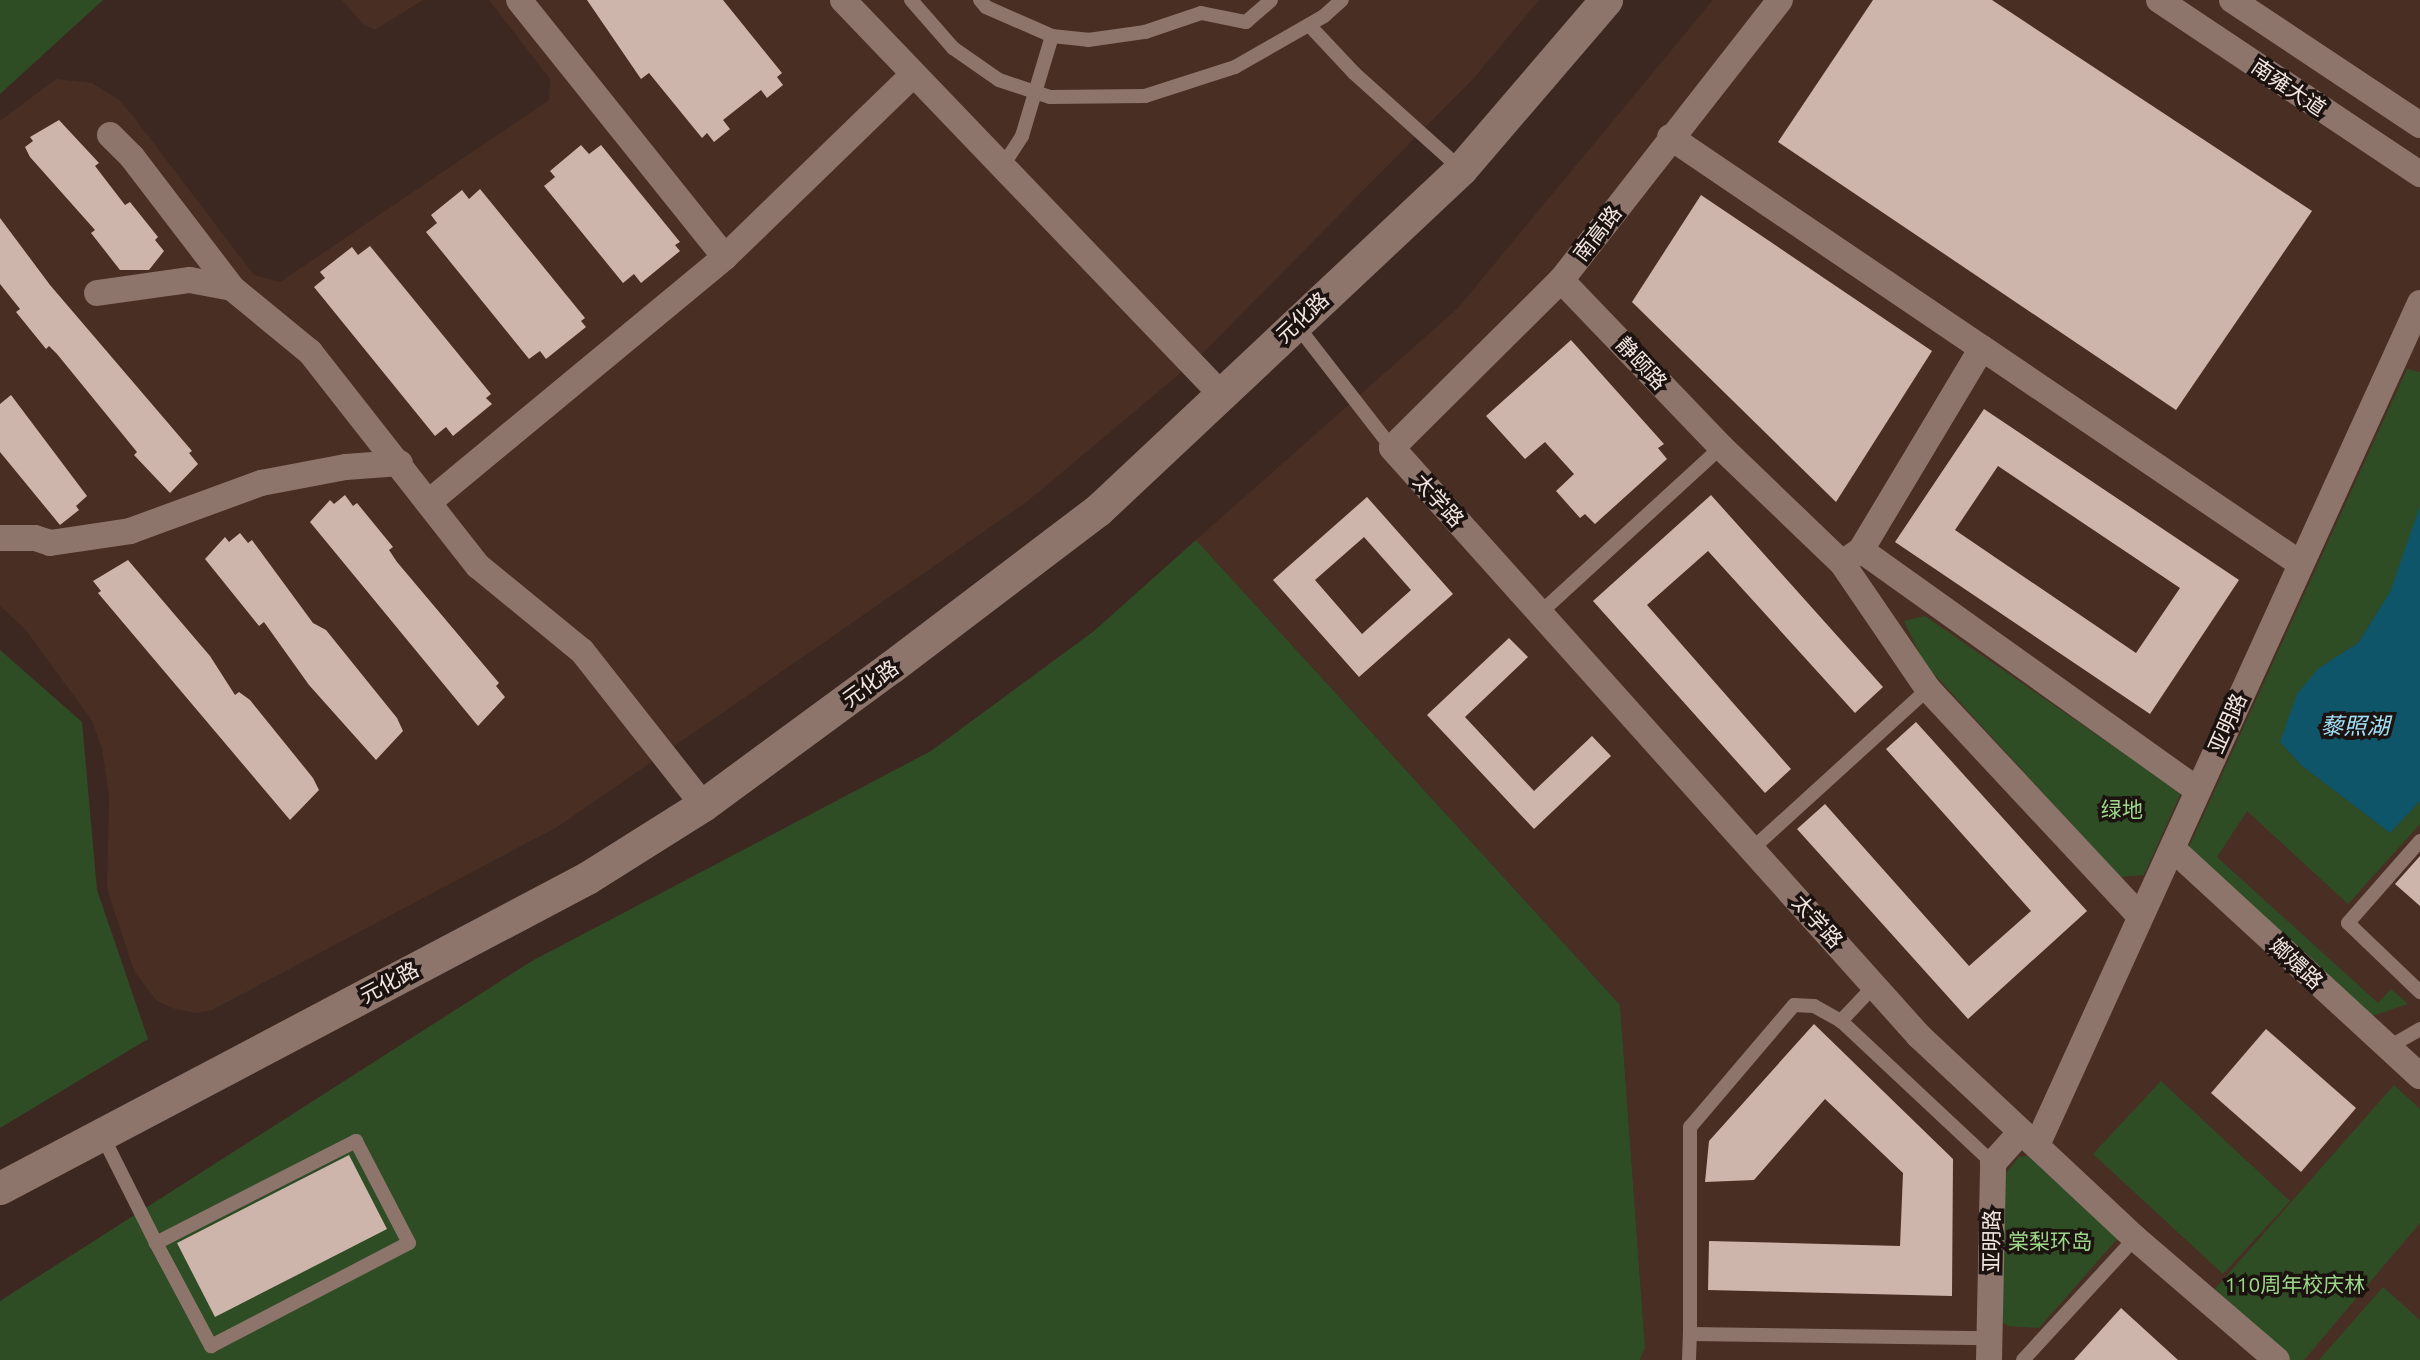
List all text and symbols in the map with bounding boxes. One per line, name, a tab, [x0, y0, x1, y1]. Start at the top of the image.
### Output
street label: 南雍大道	[2247, 53, 2331, 121]
street label: 南高路	[1568, 200, 1626, 266]
street label: 元化路	[1270, 286, 1334, 348]
street label: 静颐路	[1611, 331, 1673, 395]
street label: 太学路	[1409, 468, 1469, 532]
street label: 元化路	[837, 654, 903, 712]
street label: 亚明路	[2203, 689, 2251, 757]
water label: 藜照湖	[2321, 712, 2389, 740]
park label: 绿地	[2101, 796, 2143, 822]
street label: 太学路	[1788, 889, 1848, 953]
street label: 嫏嬛路	[2265, 932, 2329, 994]
street label: 元化路	[355, 956, 423, 1008]
street label: 亚明路	[1978, 1209, 2004, 1273]
park label: 棠梨环岛	[2008, 1228, 2092, 1254]
park label: 110周年校庆林	[2225, 1271, 2365, 1297]

